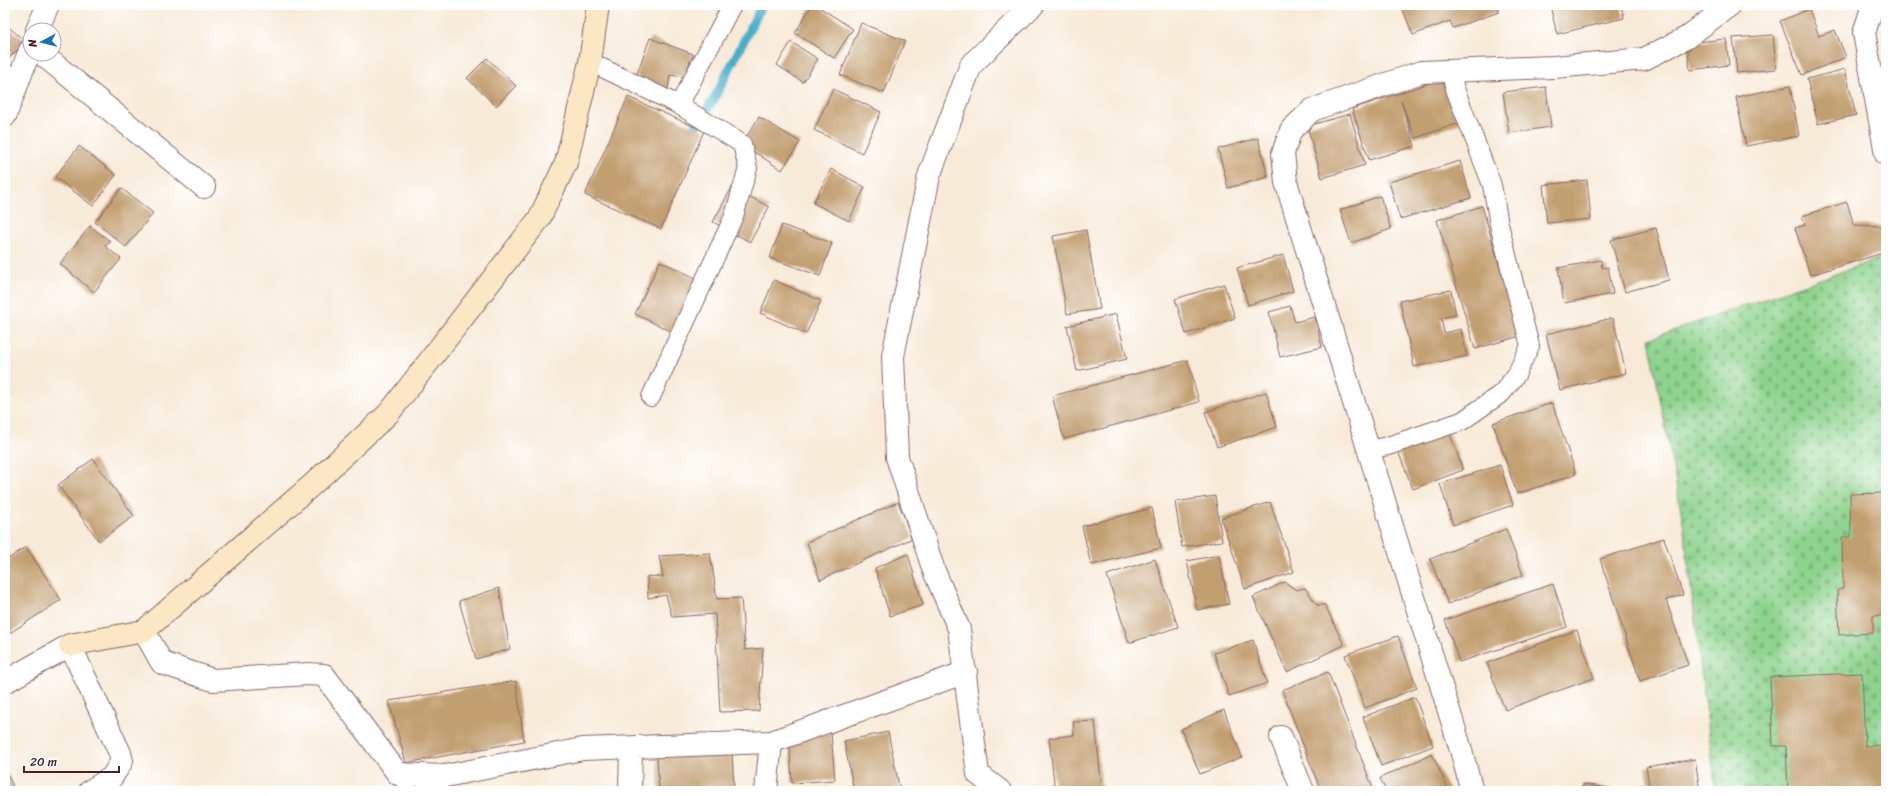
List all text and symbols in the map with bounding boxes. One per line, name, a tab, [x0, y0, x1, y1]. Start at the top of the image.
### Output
north arrow	[22, 22, 62, 62]
text: N	[23, 38, 43, 49]
scale bar	[24, 748, 119, 774]
text: 20 m	[30, 751, 57, 773]

